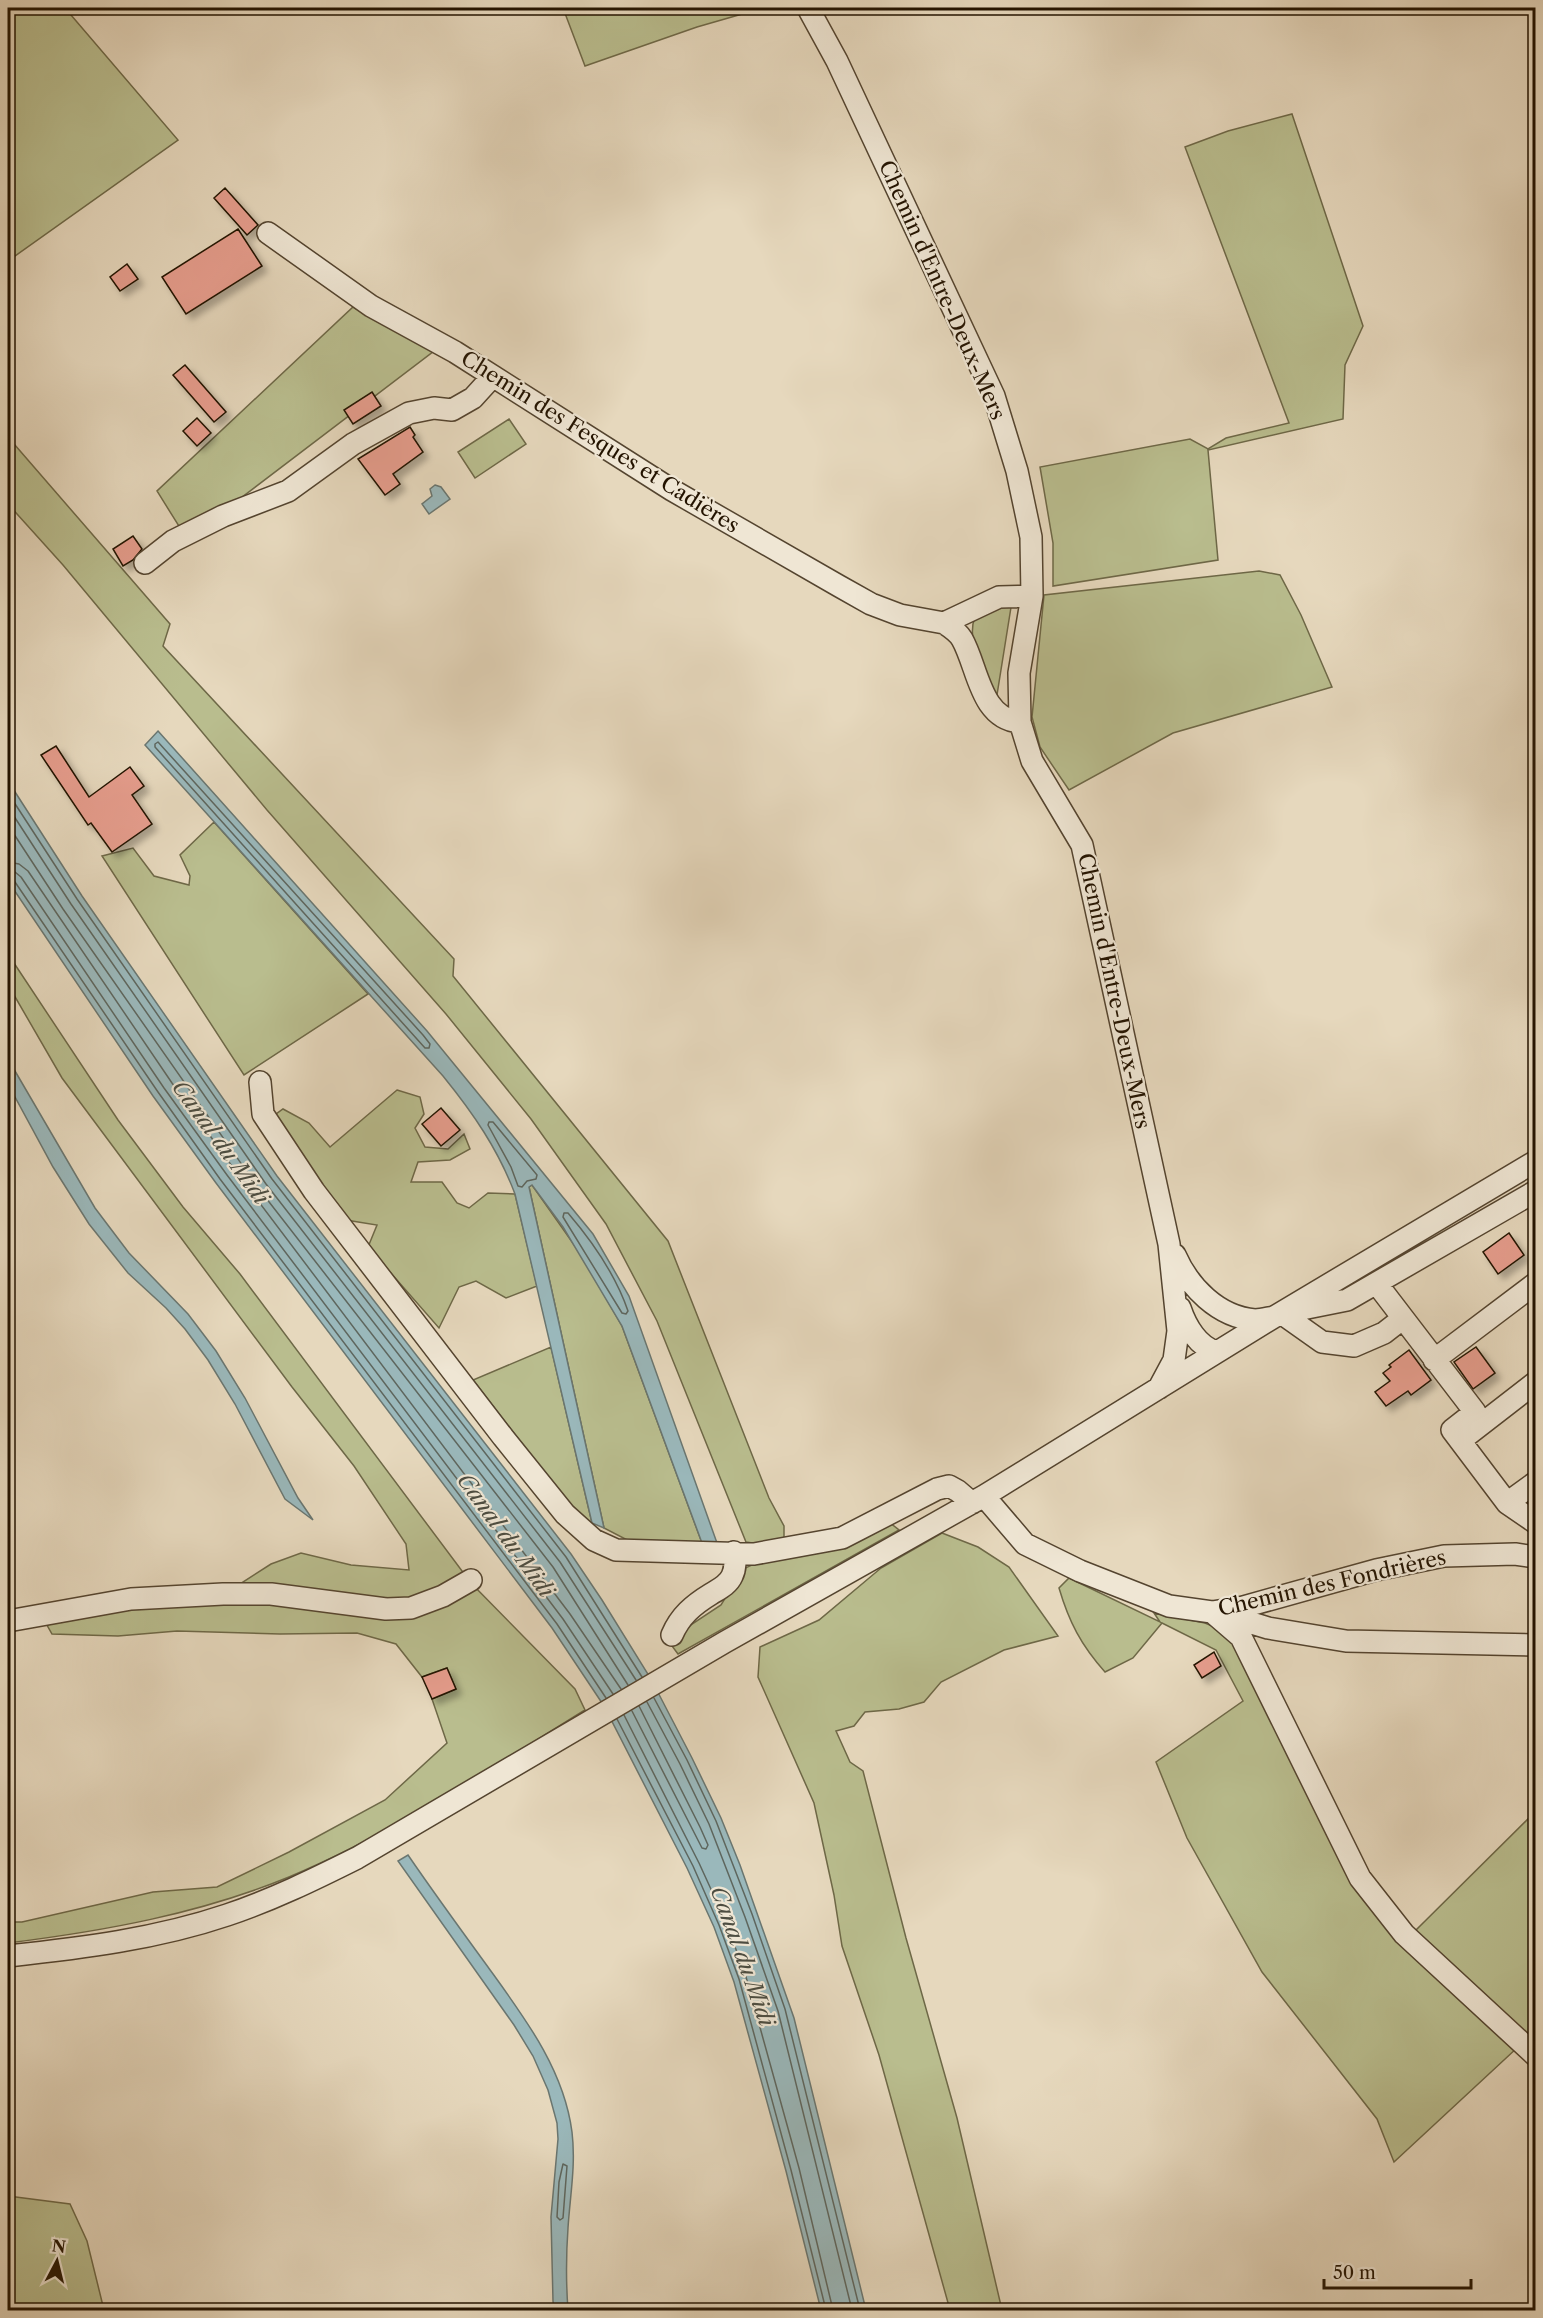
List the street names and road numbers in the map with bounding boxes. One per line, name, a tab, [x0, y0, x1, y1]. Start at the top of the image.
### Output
street label: Chemin d'Entre-Deux-Mers	[874, 156, 1011, 423]
street label: Chemin des Fesques et Cadières	[457, 345, 744, 538]
street label: Chemin d'Entre-Deux-Mers	[1073, 851, 1156, 1131]
street label: Chemin des Fondrières	[1216, 1544, 1448, 1621]

